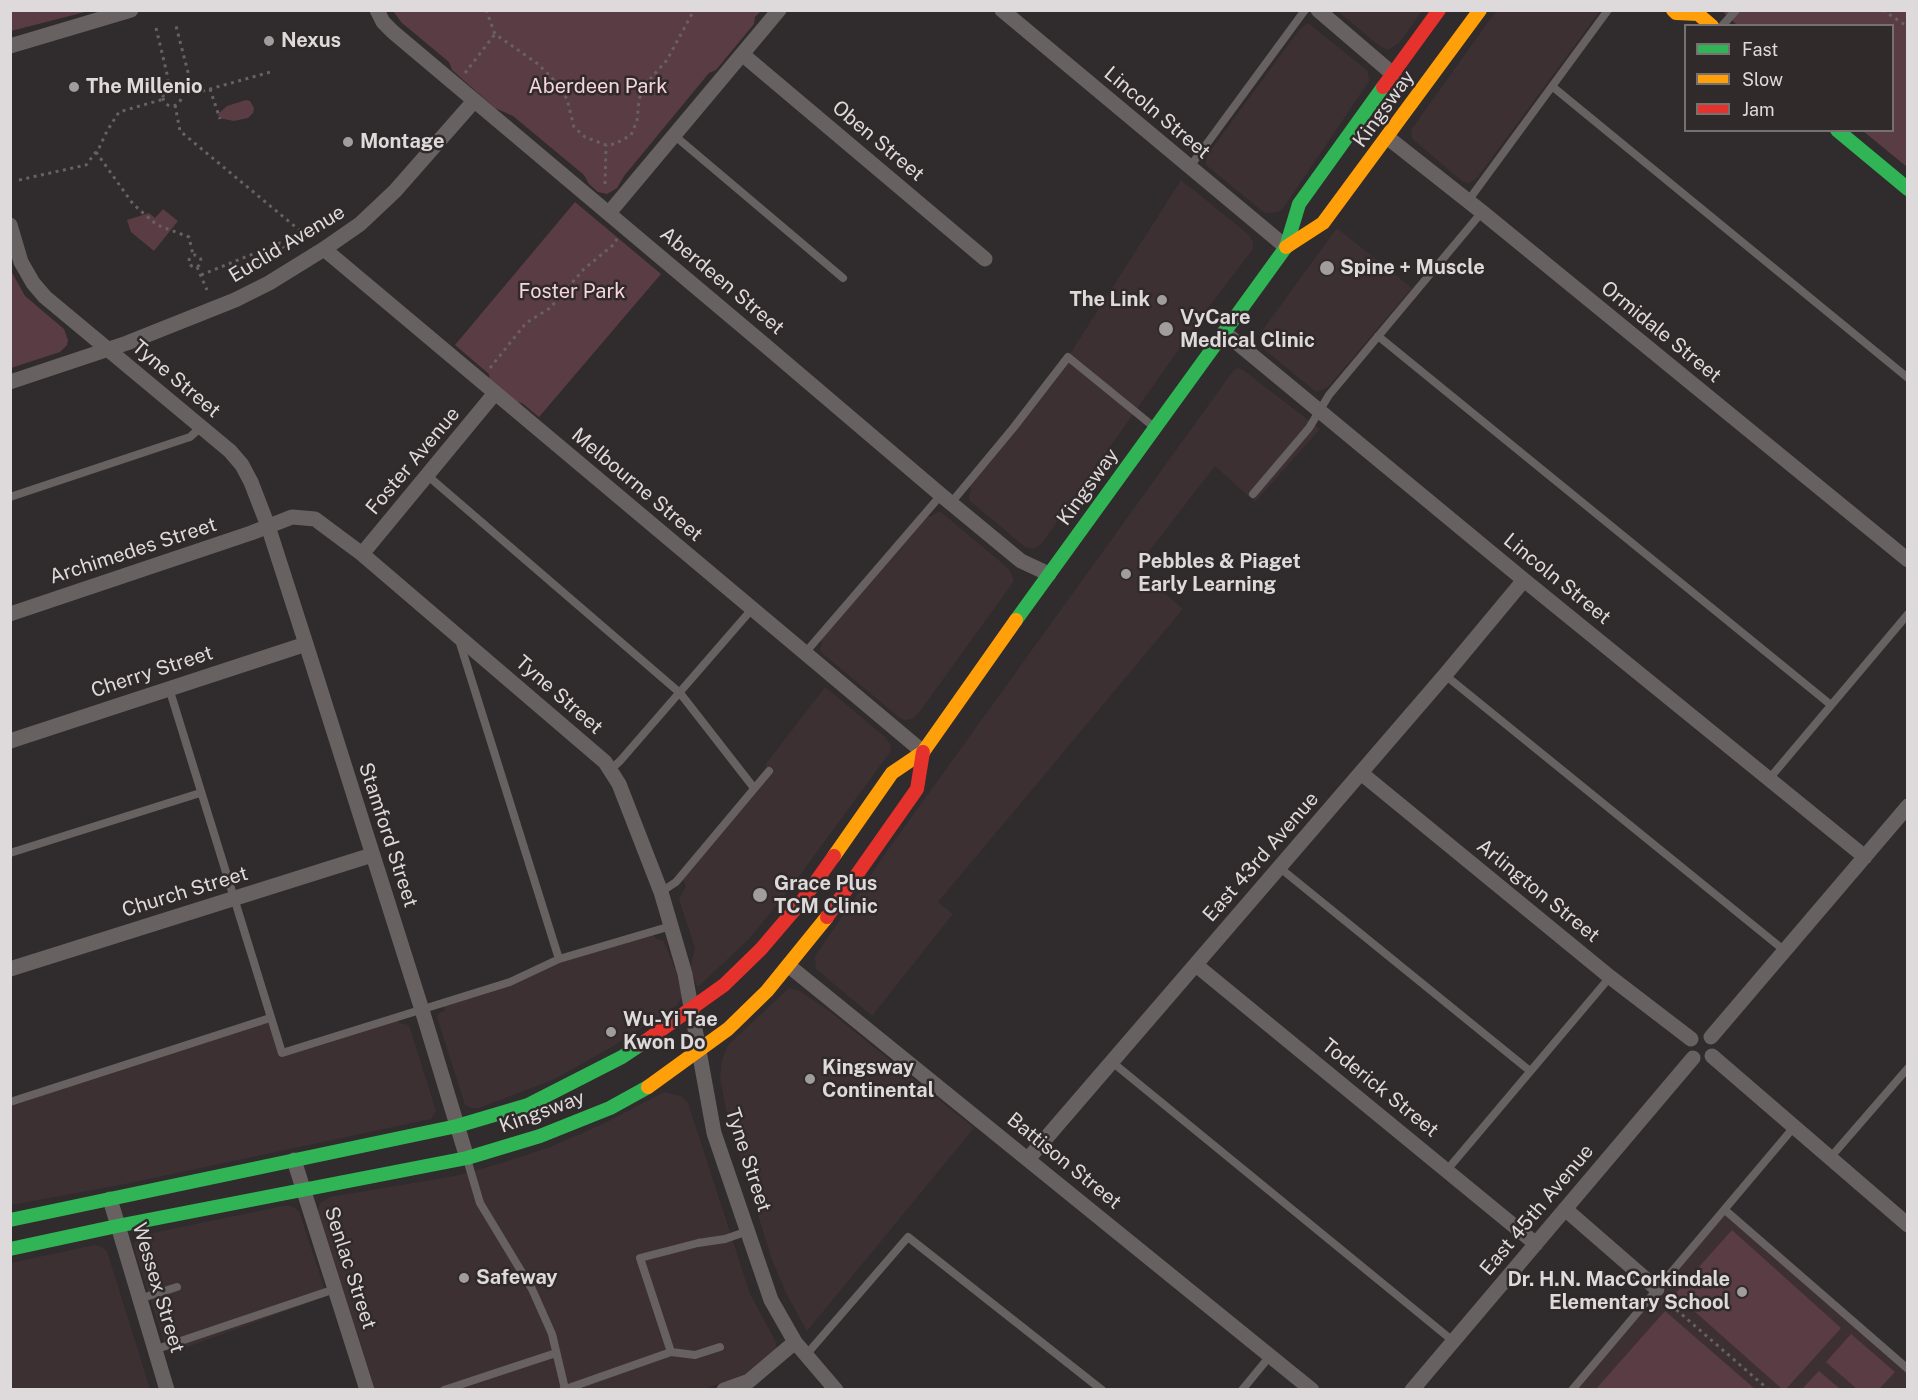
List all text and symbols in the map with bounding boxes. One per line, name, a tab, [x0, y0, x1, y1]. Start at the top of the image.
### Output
legend	[1684, 24, 1894, 132]
place label: Nexus	[281, 29, 341, 53]
marker: Nexus	[262, 34, 276, 48]
text: Fast	[1742, 39, 1778, 60]
street label: Lincoln Street	[1099, 62, 1215, 164]
street label: Kingsway	[1348, 66, 1420, 152]
text: Slow	[1742, 69, 1783, 90]
place label: The Millenio	[86, 75, 202, 99]
park label: Aberdeen Park	[529, 75, 667, 99]
marker: The Millenio	[67, 80, 81, 94]
street label: Oben Street	[827, 96, 929, 186]
text: Jam	[1742, 99, 1775, 120]
place label: Montage	[360, 130, 445, 154]
marker: Montage	[341, 135, 355, 149]
street label: Euclid Avenue	[225, 200, 349, 288]
street label: Aberdeen Street	[655, 222, 789, 340]
place label: Spine + Muscle	[1340, 256, 1485, 280]
marker: Spine + Muscle	[1318, 259, 1336, 277]
street label: Ormidale Street	[1596, 276, 1726, 388]
park label: Foster Park	[519, 280, 625, 304]
place label: The Link	[1069, 288, 1150, 312]
marker: The Link	[1155, 293, 1169, 307]
place label: VyCare Medical Clinic	[1180, 306, 1315, 353]
marker: VyCare Medical Clinic	[1157, 320, 1175, 338]
street label: Tyne Street	[127, 335, 225, 423]
street label: Foster Avenue	[361, 402, 465, 520]
street label: Melbourne Street	[567, 423, 707, 547]
street label: Kingsway	[1052, 444, 1124, 530]
street label: Archimedes Street	[46, 513, 220, 589]
street label: Lincoln Street	[1499, 528, 1615, 630]
place label: Pebbles & Piaget Early Learning	[1138, 550, 1301, 597]
marker: Pebbles & Piaget Early Learning	[1119, 567, 1133, 581]
street label: Cherry Street	[88, 641, 216, 703]
street label: Tyne Street	[510, 651, 608, 739]
street label: Stamford Street	[353, 760, 423, 910]
street label: East 43rd Avenue	[1198, 787, 1324, 927]
street label: Arlington Street	[1472, 834, 1604, 948]
street label: Church Street	[119, 861, 251, 923]
place label: Grace Plus TCM Clinic	[774, 872, 878, 919]
marker: Grace Plus TCM Clinic	[751, 886, 769, 904]
place label: Wu-Yi Tae Kwon Do	[623, 1008, 718, 1055]
marker: Wu-Yi Tae Kwon Do	[604, 1025, 618, 1039]
street label: Toderick Street	[1317, 1034, 1443, 1142]
place label: Kingsway Continental	[822, 1056, 934, 1103]
marker: Kingsway Continental	[803, 1072, 817, 1086]
street label: Kingsway	[496, 1085, 588, 1139]
street label: Tyne Street	[720, 1105, 776, 1215]
street label: Battison Street	[1002, 1108, 1126, 1214]
street label: East 45th Avenue	[1475, 1140, 1599, 1280]
street label: Senlac Street	[319, 1204, 381, 1332]
street label: Wessex Street	[127, 1220, 189, 1356]
place label: Safeway	[476, 1266, 558, 1290]
place label: Dr. H.N. MacCorkindale Elementary School	[1507, 1268, 1730, 1315]
marker: Safeway	[457, 1271, 471, 1285]
marker: Dr. H.N. MacCorkindale Elementary School	[1735, 1285, 1749, 1299]

